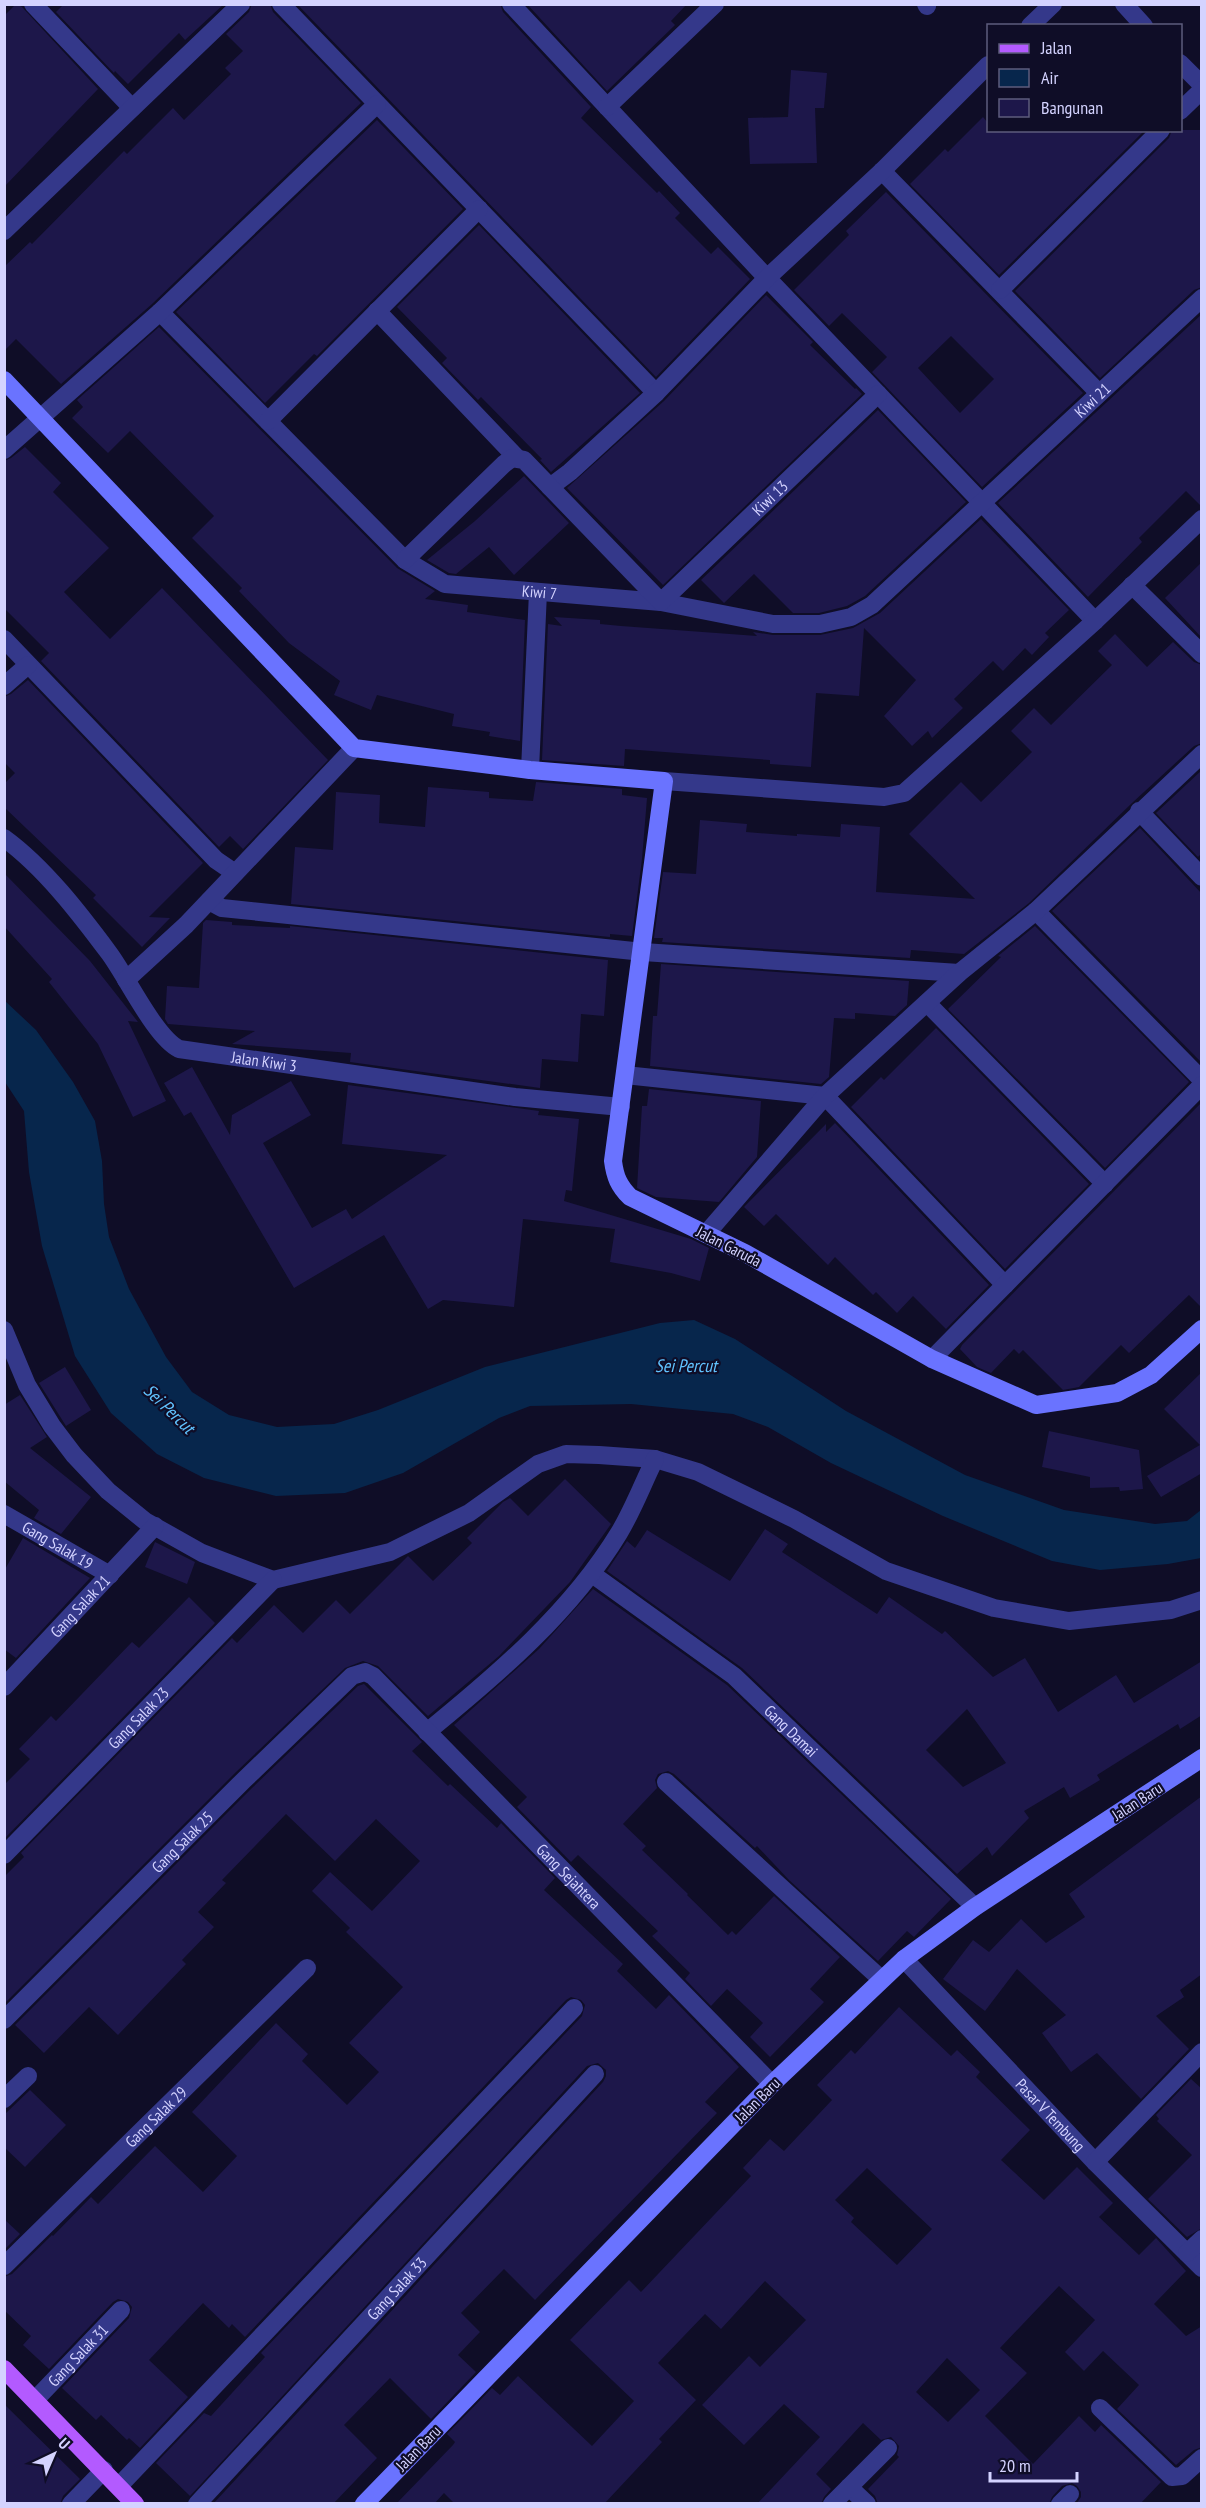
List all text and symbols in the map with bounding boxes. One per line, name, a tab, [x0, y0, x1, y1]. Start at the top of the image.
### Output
legend	[987, 24, 1182, 132]
text: Jalan	[1040, 36, 1072, 59]
text: Air	[1041, 66, 1058, 89]
text: Bangunan	[1041, 96, 1103, 119]
street label: Kiwi 21	[1070, 378, 1115, 422]
street label: Kiwi 13	[748, 476, 792, 520]
street label: Kiwi 7	[521, 580, 558, 603]
street label: Jalan Kiwi 3	[229, 1046, 298, 1076]
street label: Jalan Garuda	[693, 1221, 765, 1271]
water label: Sei Percut	[655, 1354, 719, 1377]
water label: Sei Percut	[139, 1379, 201, 1440]
street label: Gang Salak 19	[19, 1517, 97, 1573]
street label: Gang Salak 21	[46, 1570, 114, 1642]
street label: Gang Salak 23	[104, 1683, 173, 1753]
street label: Gang Damai	[760, 1700, 822, 1761]
street label: Jalan Baru	[1107, 1777, 1166, 1825]
street label: Gang Salak 25	[147, 1807, 217, 1877]
street label: Gang Sejahtera	[532, 1839, 605, 1913]
street label: Jalan Baru	[729, 2073, 784, 2128]
street label: Pasar V Tembung	[1012, 2074, 1090, 2156]
street label: Gang Salak 29	[121, 2082, 191, 2151]
street label: Gang Salak 33	[363, 2253, 431, 2324]
street label: Gang Salak 31	[43, 2320, 112, 2391]
street label: Jalan Baru	[391, 2421, 445, 2476]
north arrow	[24, 2424, 84, 2484]
text: U	[55, 2433, 74, 2453]
scale bar	[990, 2445, 1077, 2483]
text: 20 m	[999, 2454, 1031, 2477]

